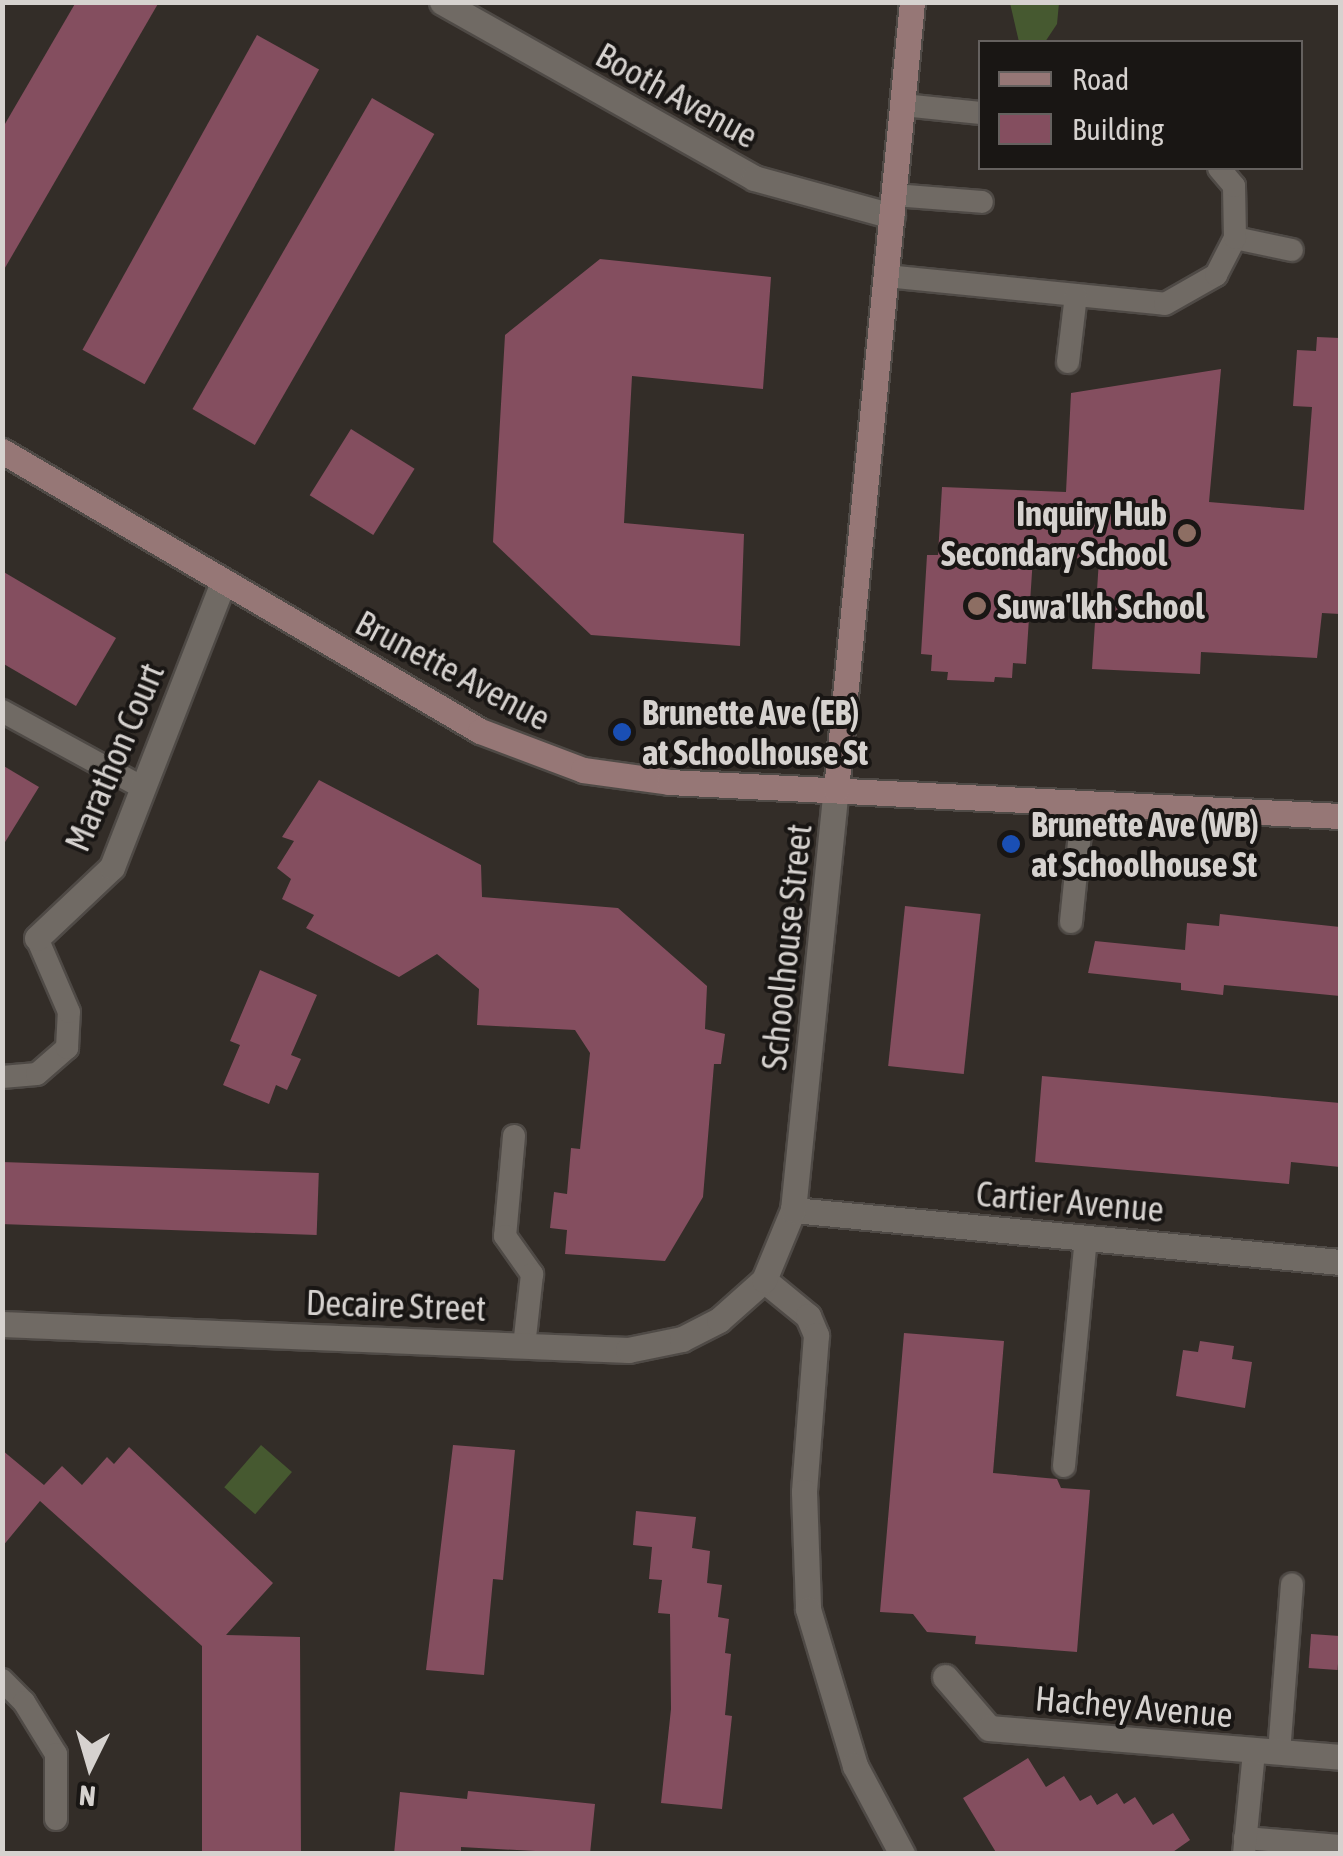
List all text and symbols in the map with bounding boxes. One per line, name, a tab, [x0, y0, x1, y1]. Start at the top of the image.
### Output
street label: Booth Avenue	[589, 33, 765, 157]
legend	[978, 40, 1303, 170]
text: Road	[1072, 62, 1129, 96]
text: Building	[1072, 112, 1164, 146]
place label: Inquiry Hub Secondary School	[941, 492, 1167, 574]
marker: Inquiry Hub Secondary School	[1176, 522, 1198, 544]
place label: Suwa'lkh School	[997, 585, 1204, 627]
marker: Suwa'lkh School	[966, 595, 988, 617]
street label: Brunette Avenue	[349, 601, 557, 739]
street label: Marathon Court	[56, 657, 172, 857]
place label: Brunette Ave (EB) at Schoolhouse St	[642, 691, 868, 773]
marker: Brunette Ave (EB) at Schoolhouse St	[611, 721, 633, 743]
place label: Brunette Ave (WB) at Schoolhouse St	[1031, 803, 1259, 885]
street label: Schoolhouse Street	[752, 822, 820, 1072]
marker: Brunette Ave (WB) at Schoolhouse St	[1000, 833, 1022, 855]
street label: Cartier Avenue	[975, 1172, 1165, 1230]
street label: Decaire Street	[305, 1281, 487, 1329]
street label: Hachey Avenue	[1033, 1676, 1235, 1736]
north arrow	[40, 1716, 140, 1816]
text: N	[78, 1779, 97, 1813]

